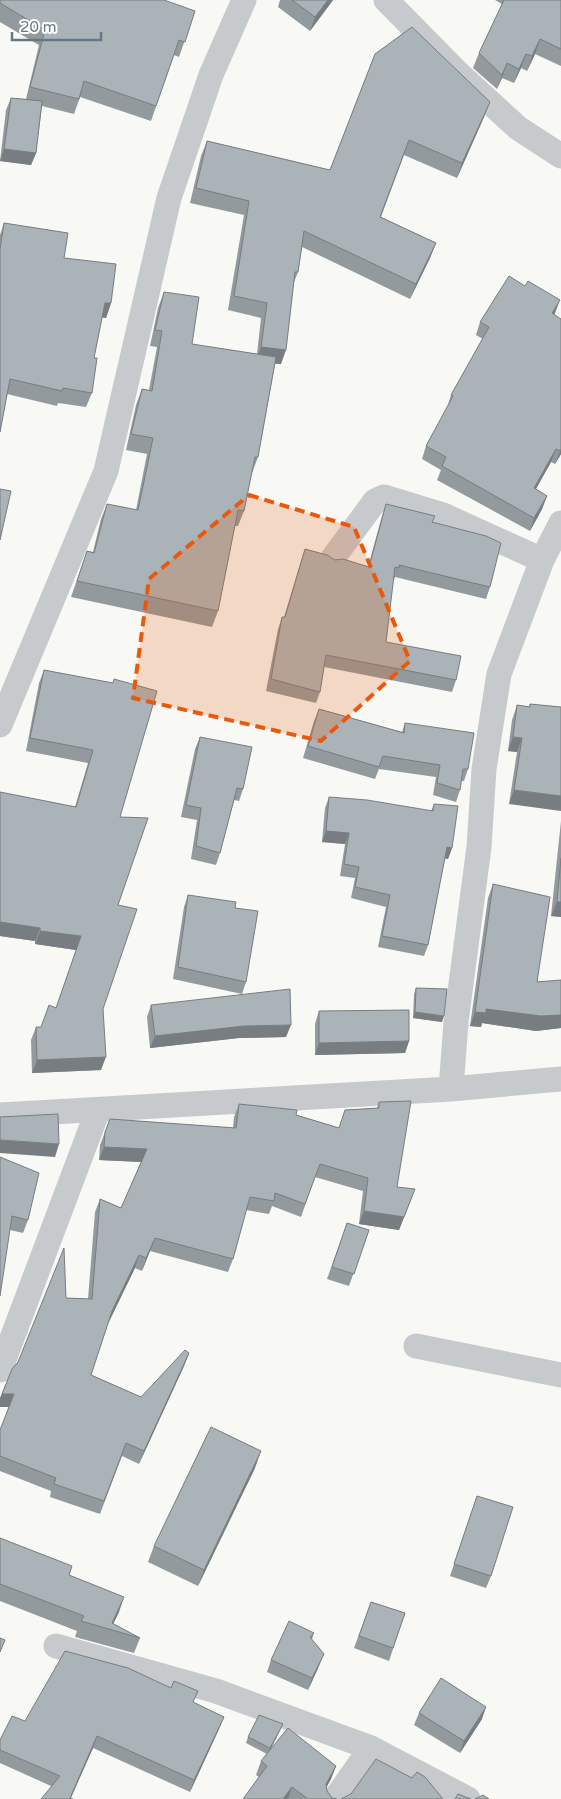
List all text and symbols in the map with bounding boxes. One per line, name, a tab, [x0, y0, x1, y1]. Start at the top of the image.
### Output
scale bar	[12, 10, 101, 42]
text: 20 m	[20, 18, 57, 36]

